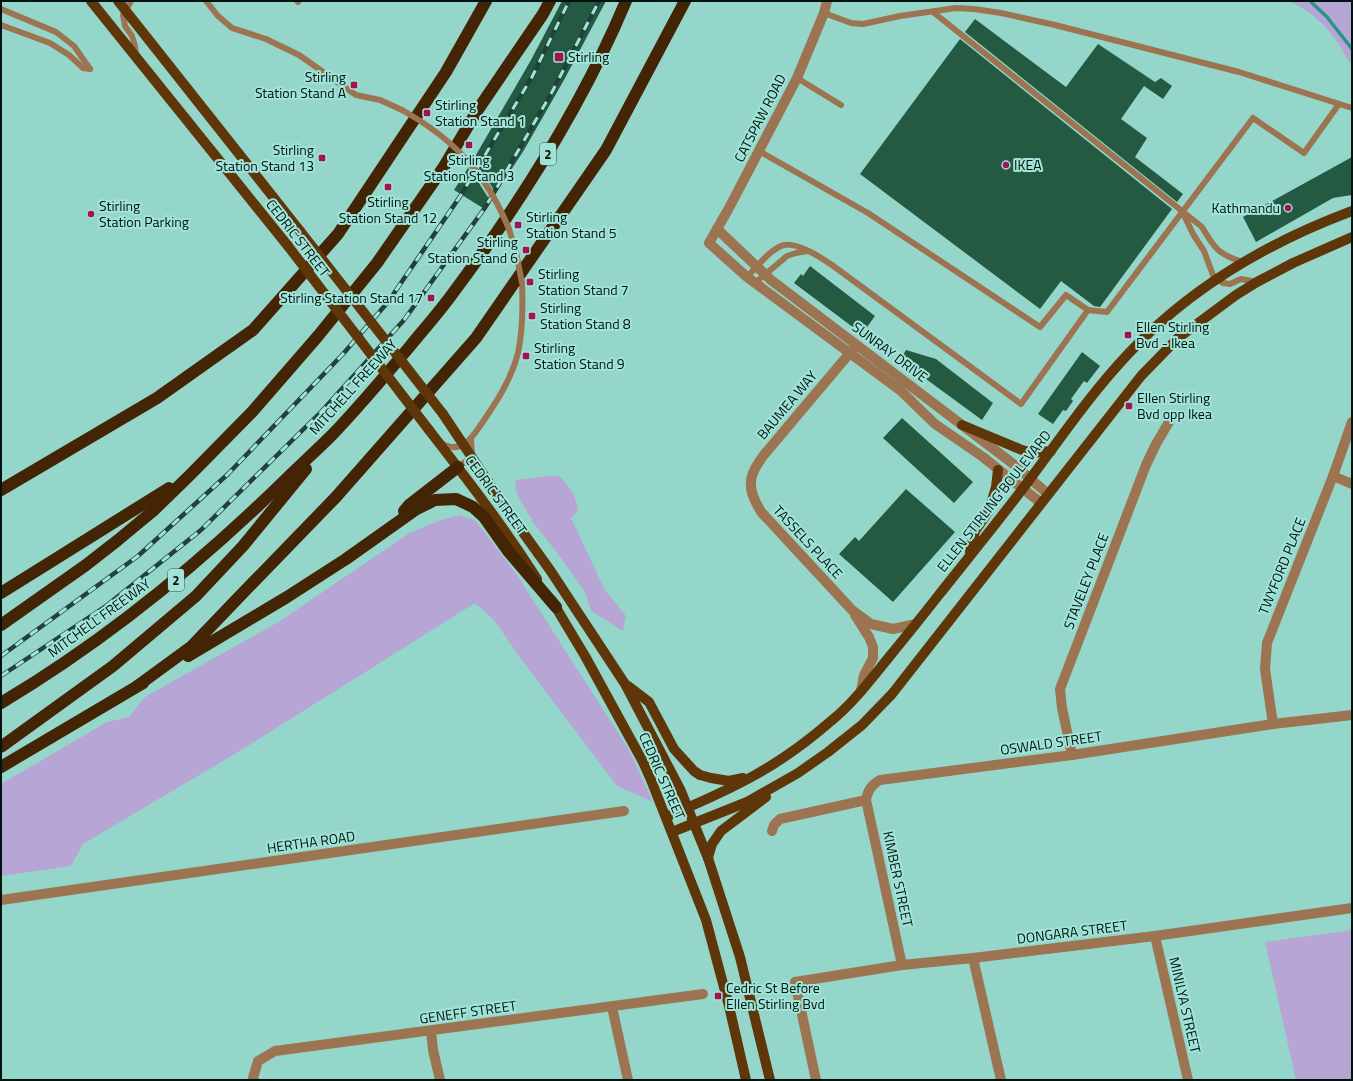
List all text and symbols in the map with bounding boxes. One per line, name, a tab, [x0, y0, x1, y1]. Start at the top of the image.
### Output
place label: Stirling	[568, 46, 609, 67]
marker: Stirling	[553, 51, 565, 63]
place label: Stirling Station Stand A	[255, 66, 347, 103]
street label: CATSPAW ROAD	[728, 70, 791, 166]
marker: Stirling Station Stand A	[349, 80, 359, 90]
place label: Stirling Station Stand 1	[435, 94, 526, 131]
marker: Stirling Station Stand 1	[422, 108, 432, 118]
place label: Stirling Station Stand 13	[216, 139, 314, 176]
marker: Stirling Station Stand 3	[464, 140, 474, 150]
road number: 2	[540, 143, 556, 165]
place label: Stirling Station Stand 3	[424, 149, 514, 186]
marker: Stirling Station Stand 13	[317, 153, 327, 163]
place label: IKEA	[1014, 154, 1042, 175]
marker: IKEA	[1001, 160, 1011, 170]
marker: Stirling Station Stand 12	[383, 182, 393, 192]
place label: Stirling Station Stand 12	[339, 191, 437, 228]
street label: CEDRIC STREET	[261, 194, 336, 282]
place label: Stirling Station Parking	[99, 195, 189, 232]
place label: Kathmandu	[1212, 197, 1280, 218]
marker: Kathmandu	[1283, 203, 1293, 213]
place label: Stirling Station Stand 5	[526, 206, 617, 243]
marker: Stirling Station Parking	[86, 209, 96, 219]
marker: Stirling Station Stand 5	[513, 220, 523, 230]
place label: Stirling Station Stand 6	[427, 231, 518, 268]
marker: Stirling Station Stand 6	[521, 245, 531, 255]
place label: Stirling Station Stand 7	[538, 263, 629, 300]
marker: Stirling Station Stand 7	[525, 277, 535, 287]
place label: Stirling Station Stand 17	[280, 287, 423, 308]
marker: Stirling Station Stand 17	[426, 293, 436, 303]
place label: Stirling Station Stand 8	[540, 297, 631, 334]
marker: Stirling Station Stand 8	[527, 311, 537, 321]
street label: SUNRAY DRIVE	[848, 316, 933, 387]
place label: Ellen Stirling Bvd - Ikea	[1136, 316, 1209, 353]
marker: Ellen Stirling Bvd - Ikea	[1123, 330, 1133, 340]
street label: MITCHELL FREEWAY	[304, 334, 402, 439]
place label: Stirling Station Stand 9	[534, 337, 625, 374]
marker: Stirling Station Stand 9	[521, 351, 531, 361]
street label: BAUMEA WAY	[752, 365, 822, 444]
place label: Ellen Stirling Bvd opp Ikea	[1137, 387, 1212, 424]
marker: Ellen Stirling Bvd opp Ikea	[1124, 401, 1134, 411]
street label: ELLEN STIRLING BOULEVARD	[932, 425, 1056, 576]
street label: CEDRIC STREET	[460, 451, 533, 539]
street label: TASSELS PLACE	[769, 500, 848, 583]
street label: TWYFORD PLACE	[1252, 514, 1311, 618]
street label: STAVELEY PLACE	[1057, 529, 1114, 632]
road number: 2	[168, 569, 184, 591]
street label: MITCHELL FREEWAY	[43, 573, 155, 662]
street label: OSWALD STREET	[999, 725, 1104, 760]
street label: CEDRIC STREET	[634, 729, 691, 823]
street label: HERTHA ROAD	[265, 825, 356, 858]
street label: KIMBER STREET	[878, 829, 919, 929]
street label: DONGARA STREET	[1016, 914, 1129, 949]
street label: MINILYA STREET	[1164, 955, 1207, 1056]
place label: Cedric St Before Ellen Stirling Bvd	[726, 977, 825, 1014]
marker: Cedric St Before Ellen Stirling Bvd	[713, 991, 723, 1001]
street label: GENEFF STREET	[418, 994, 518, 1029]

